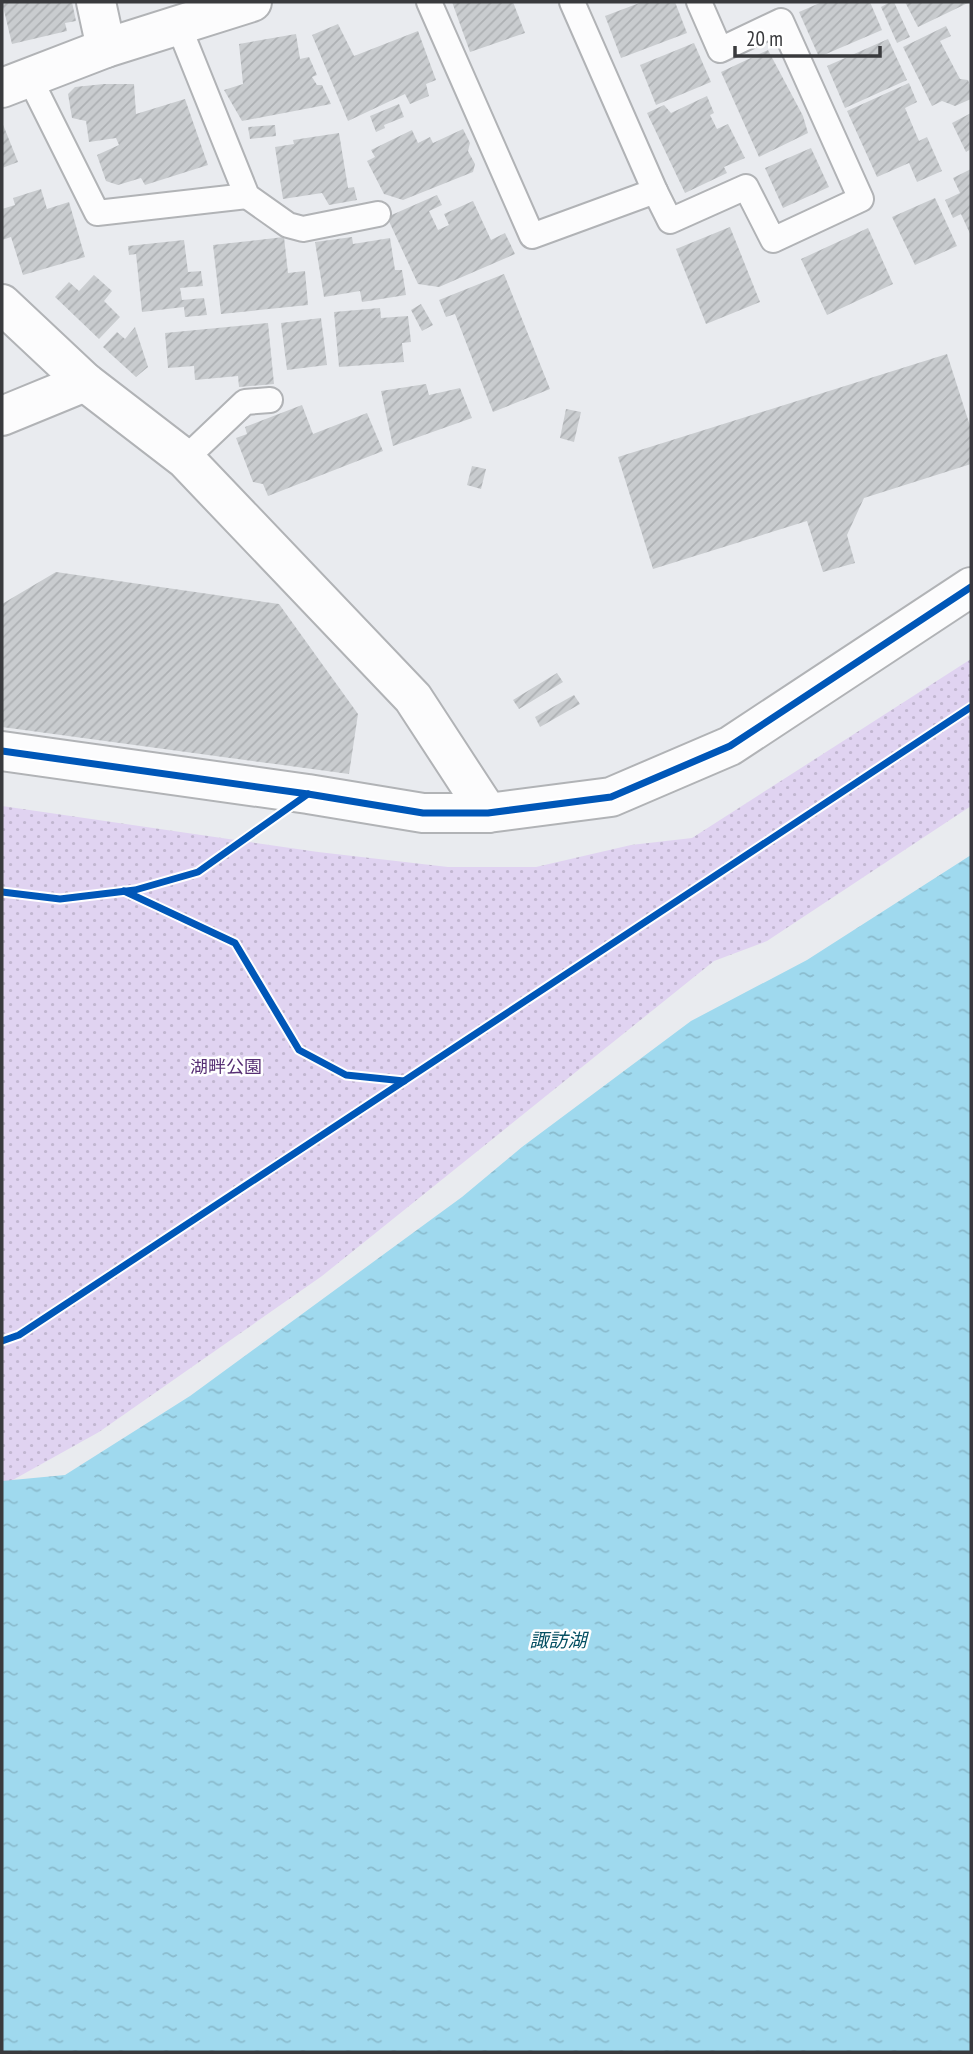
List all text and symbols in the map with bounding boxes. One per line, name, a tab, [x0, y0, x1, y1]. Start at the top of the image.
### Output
scale bar	[735, 14, 880, 58]
text: 20 m	[746, 25, 783, 52]
park label: 湖畔公園	[190, 1055, 262, 1078]
water label: 諏訪湖	[529, 1628, 589, 1652]

